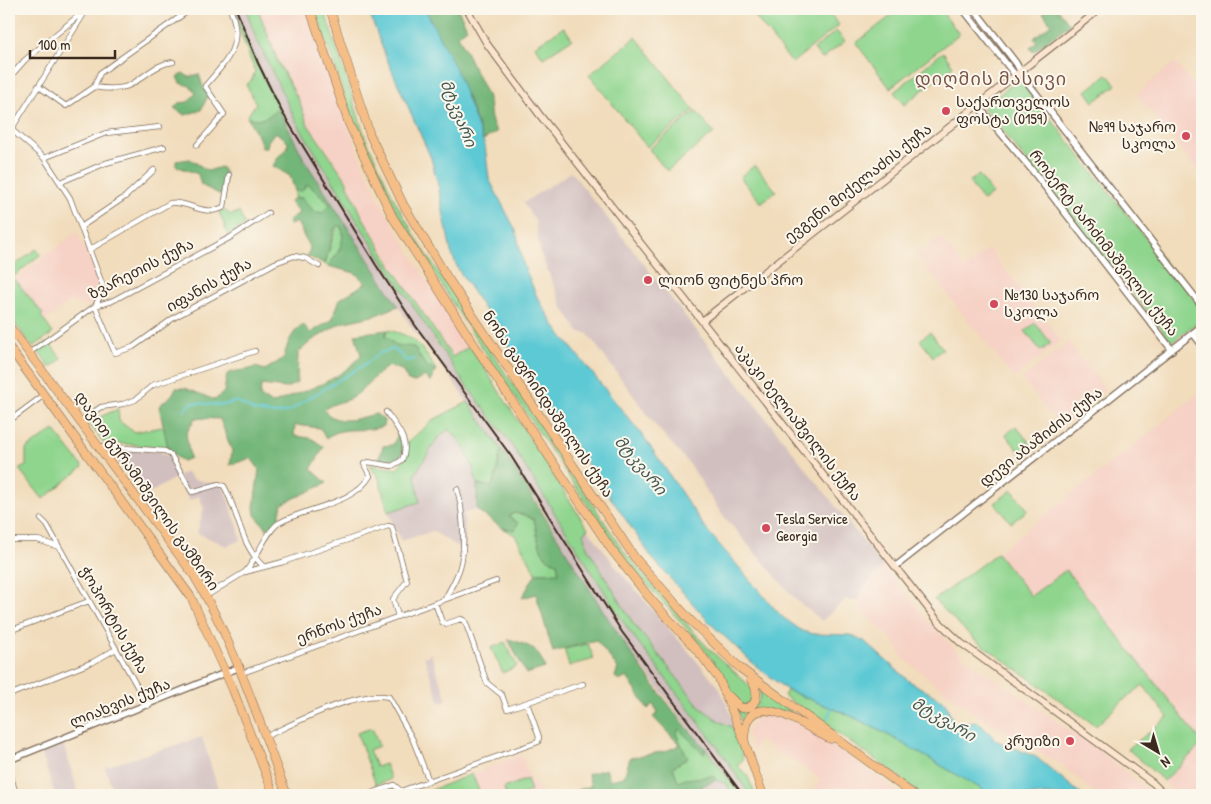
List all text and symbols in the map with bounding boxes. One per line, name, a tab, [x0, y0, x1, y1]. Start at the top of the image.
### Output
scale bar	[30, 28, 115, 60]
text: 100 m	[38, 34, 71, 55]
district label: დიღმის მასივი	[915, 66, 1067, 91]
water label: მტკვარი	[436, 76, 483, 151]
place label: საქართველოს ფოსტა (0159)	[956, 91, 1070, 129]
marker: საქართველოს ფოსტა (0159)	[940, 105, 952, 117]
place label: №99 საჯარო სკოლა	[1089, 116, 1176, 154]
street label: ევგენი მიქელაძის ქუჩა	[780, 118, 936, 247]
marker: №99 საჯარო სკოლა	[1180, 130, 1192, 142]
street label: რობერტ ბარძიმაშვილის ქუჩა	[1025, 145, 1184, 340]
street label: ზვარეთის ქუჩა	[84, 233, 197, 304]
street label: იფანის ქუჩა	[162, 252, 255, 317]
place label: ლიონ ფიტნეს პრო	[658, 269, 803, 290]
marker: ლიონ ფიტნეს პრო	[642, 274, 654, 286]
place label: №130 საჯარო სკოლა	[1004, 284, 1099, 322]
marker: №130 საჯარო სკოლა	[988, 298, 1000, 310]
street label: ნონა გაფრინდაშვილის ქუჩა	[478, 306, 619, 501]
street label: აკაკი ბელიაშვილის ქუჩა	[730, 338, 867, 505]
street label: დევი აბაშიძის ქუჩა	[975, 382, 1107, 491]
street label: დავით გურამიშვილის გამზირი	[70, 387, 225, 595]
water label: მტკვარი	[610, 431, 673, 500]
place label: Tesla Service Georgia	[776, 508, 848, 546]
marker: Tesla Service Georgia	[760, 522, 772, 534]
street label: ჭოპორტის ქუჩა	[75, 562, 154, 677]
street label: ერწოს ქუჩა	[293, 598, 385, 649]
street label: ლიახვის ქუჩა	[66, 673, 173, 732]
water label: მტკვარი	[908, 692, 981, 747]
north arrow	[1134, 726, 1184, 776]
place label: კრუიზი	[1004, 730, 1060, 751]
marker: კრუიზი	[1064, 735, 1076, 747]
text: N	[1157, 753, 1175, 773]

